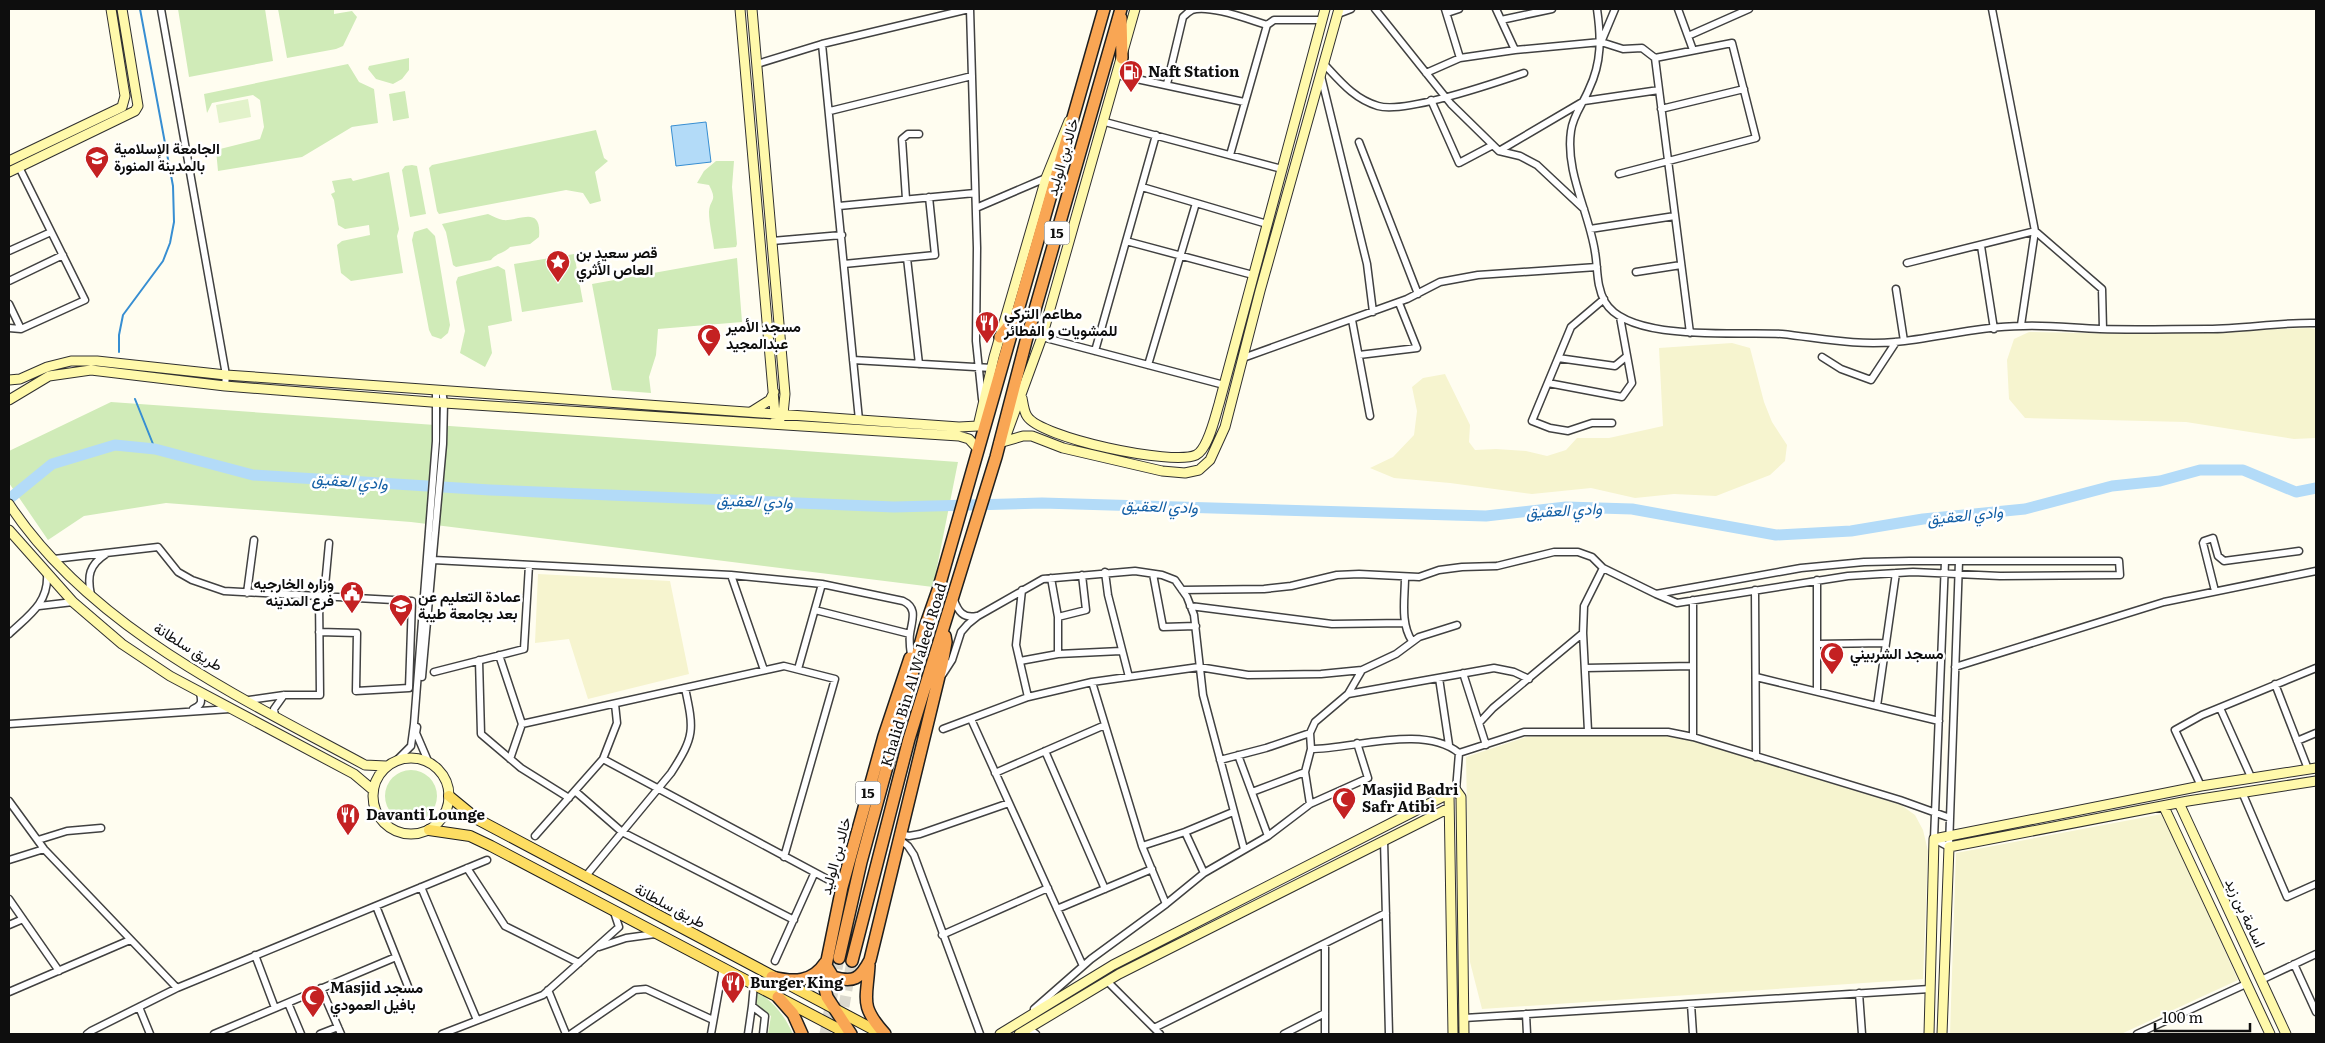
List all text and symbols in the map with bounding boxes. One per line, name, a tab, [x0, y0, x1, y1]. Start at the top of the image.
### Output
fuel station icon: Naft Station	[1118, 59, 1144, 93]
place label: Naft Station	[1148, 59, 1240, 82]
street label: خالد بن الوليد	[1040, 115, 1084, 198]
place label: الجامعة الإسلامية بالمدينة المنورة	[114, 136, 220, 176]
school or university icon: الجامعة الإسلامية بالمدينة المنورة	[84, 145, 110, 179]
road number: 15	[1044, 222, 1070, 244]
place label: قصر سعيد بن العاص الأثري	[576, 240, 658, 283]
place icon: قصر سعيد بن العاص الأثري	[545, 249, 571, 283]
place label: مطاعم التركي للمشويات و الفطائر	[1003, 301, 1117, 341]
restaurant icon: مطاعم التركي للمشويات و الفطائر	[974, 310, 1000, 344]
place label: مسجد الأمير عبدالمجيد	[725, 314, 801, 354]
mosque icon: مسجد الأمير عبدالمجيد	[696, 323, 722, 357]
water label: وادي العقيق	[311, 465, 389, 498]
water label: وادي العقيق	[716, 487, 794, 516]
water label: وادي العقيق	[1121, 492, 1199, 521]
water label: وادي العقيق	[1525, 495, 1603, 526]
water label: وادي العقيق	[1926, 498, 2004, 533]
place label: وزاره الخارجيه فرع المدينه	[254, 571, 334, 611]
public building icon: وزاره الخارجيه فرع المدينه	[339, 580, 365, 614]
street label: Khalid Bin Al Waleed Road	[874, 580, 952, 770]
place label: عمادة التعليم عن بعد بجامعة طيبة	[418, 584, 521, 624]
school or university icon: عمادة التعليم عن بعد بجامعة طيبة	[388, 593, 414, 627]
street label: طريق سلطانة	[150, 615, 228, 676]
mosque icon: مسجد الشربيني	[1819, 641, 1845, 675]
place label: مسجد الشربيني	[1850, 641, 1944, 667]
place label: Masjid Badri Safr Atibi	[1362, 777, 1459, 817]
road number: 15	[856, 781, 880, 804]
mosque icon: Masjid Badri Safr Atibi	[1331, 786, 1357, 820]
restaurant icon: Davanti Lounge	[335, 802, 361, 836]
place label: Davanti Lounge	[366, 802, 485, 825]
street label: خالد بن الوليد	[813, 814, 856, 897]
street label: اسامة بن زید	[2220, 874, 2272, 951]
street label: طريق سلطانة	[631, 876, 711, 933]
restaurant icon: Burger King	[720, 970, 746, 1004]
place label: Burger King	[750, 970, 844, 993]
place label: Masjid مسجد بافيل العمودي	[330, 975, 423, 1018]
mosque icon: Masjid مسجد بافيل العمودي	[300, 984, 326, 1018]
scale bar	[2155, 1000, 2250, 1032]
text: 100 m	[2162, 1005, 2203, 1028]

